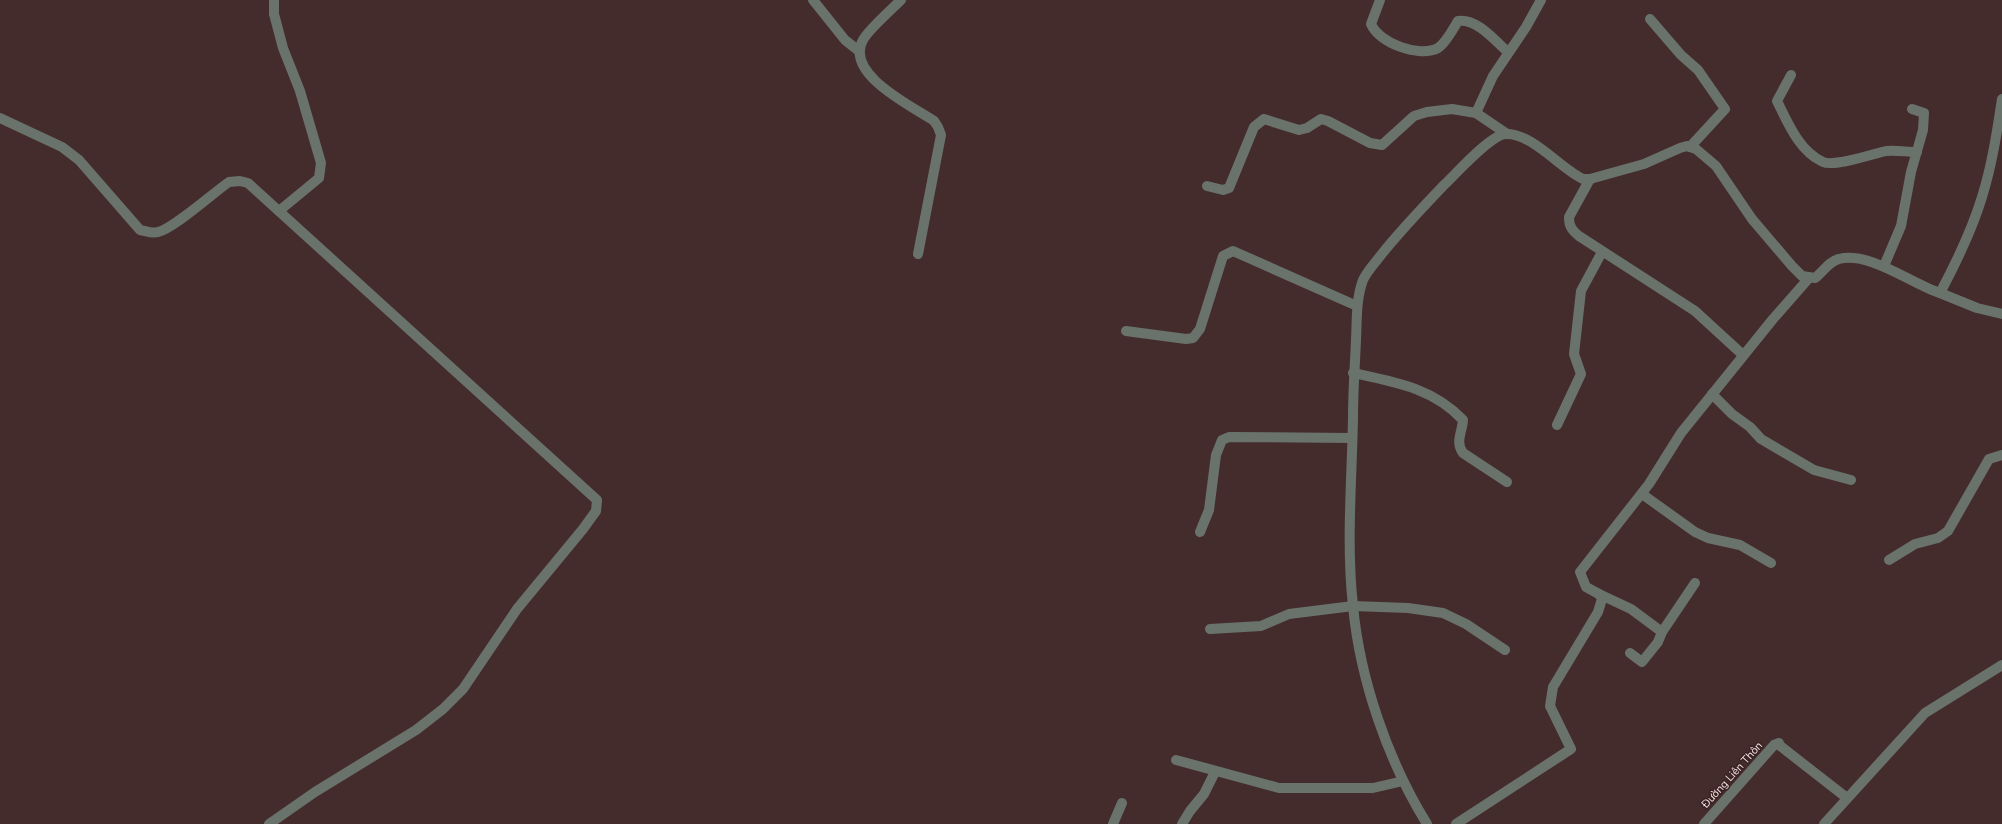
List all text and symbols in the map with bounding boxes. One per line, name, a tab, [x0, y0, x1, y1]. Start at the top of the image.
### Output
street label: Đường Liên Thôn	[1697, 739, 1766, 812]

